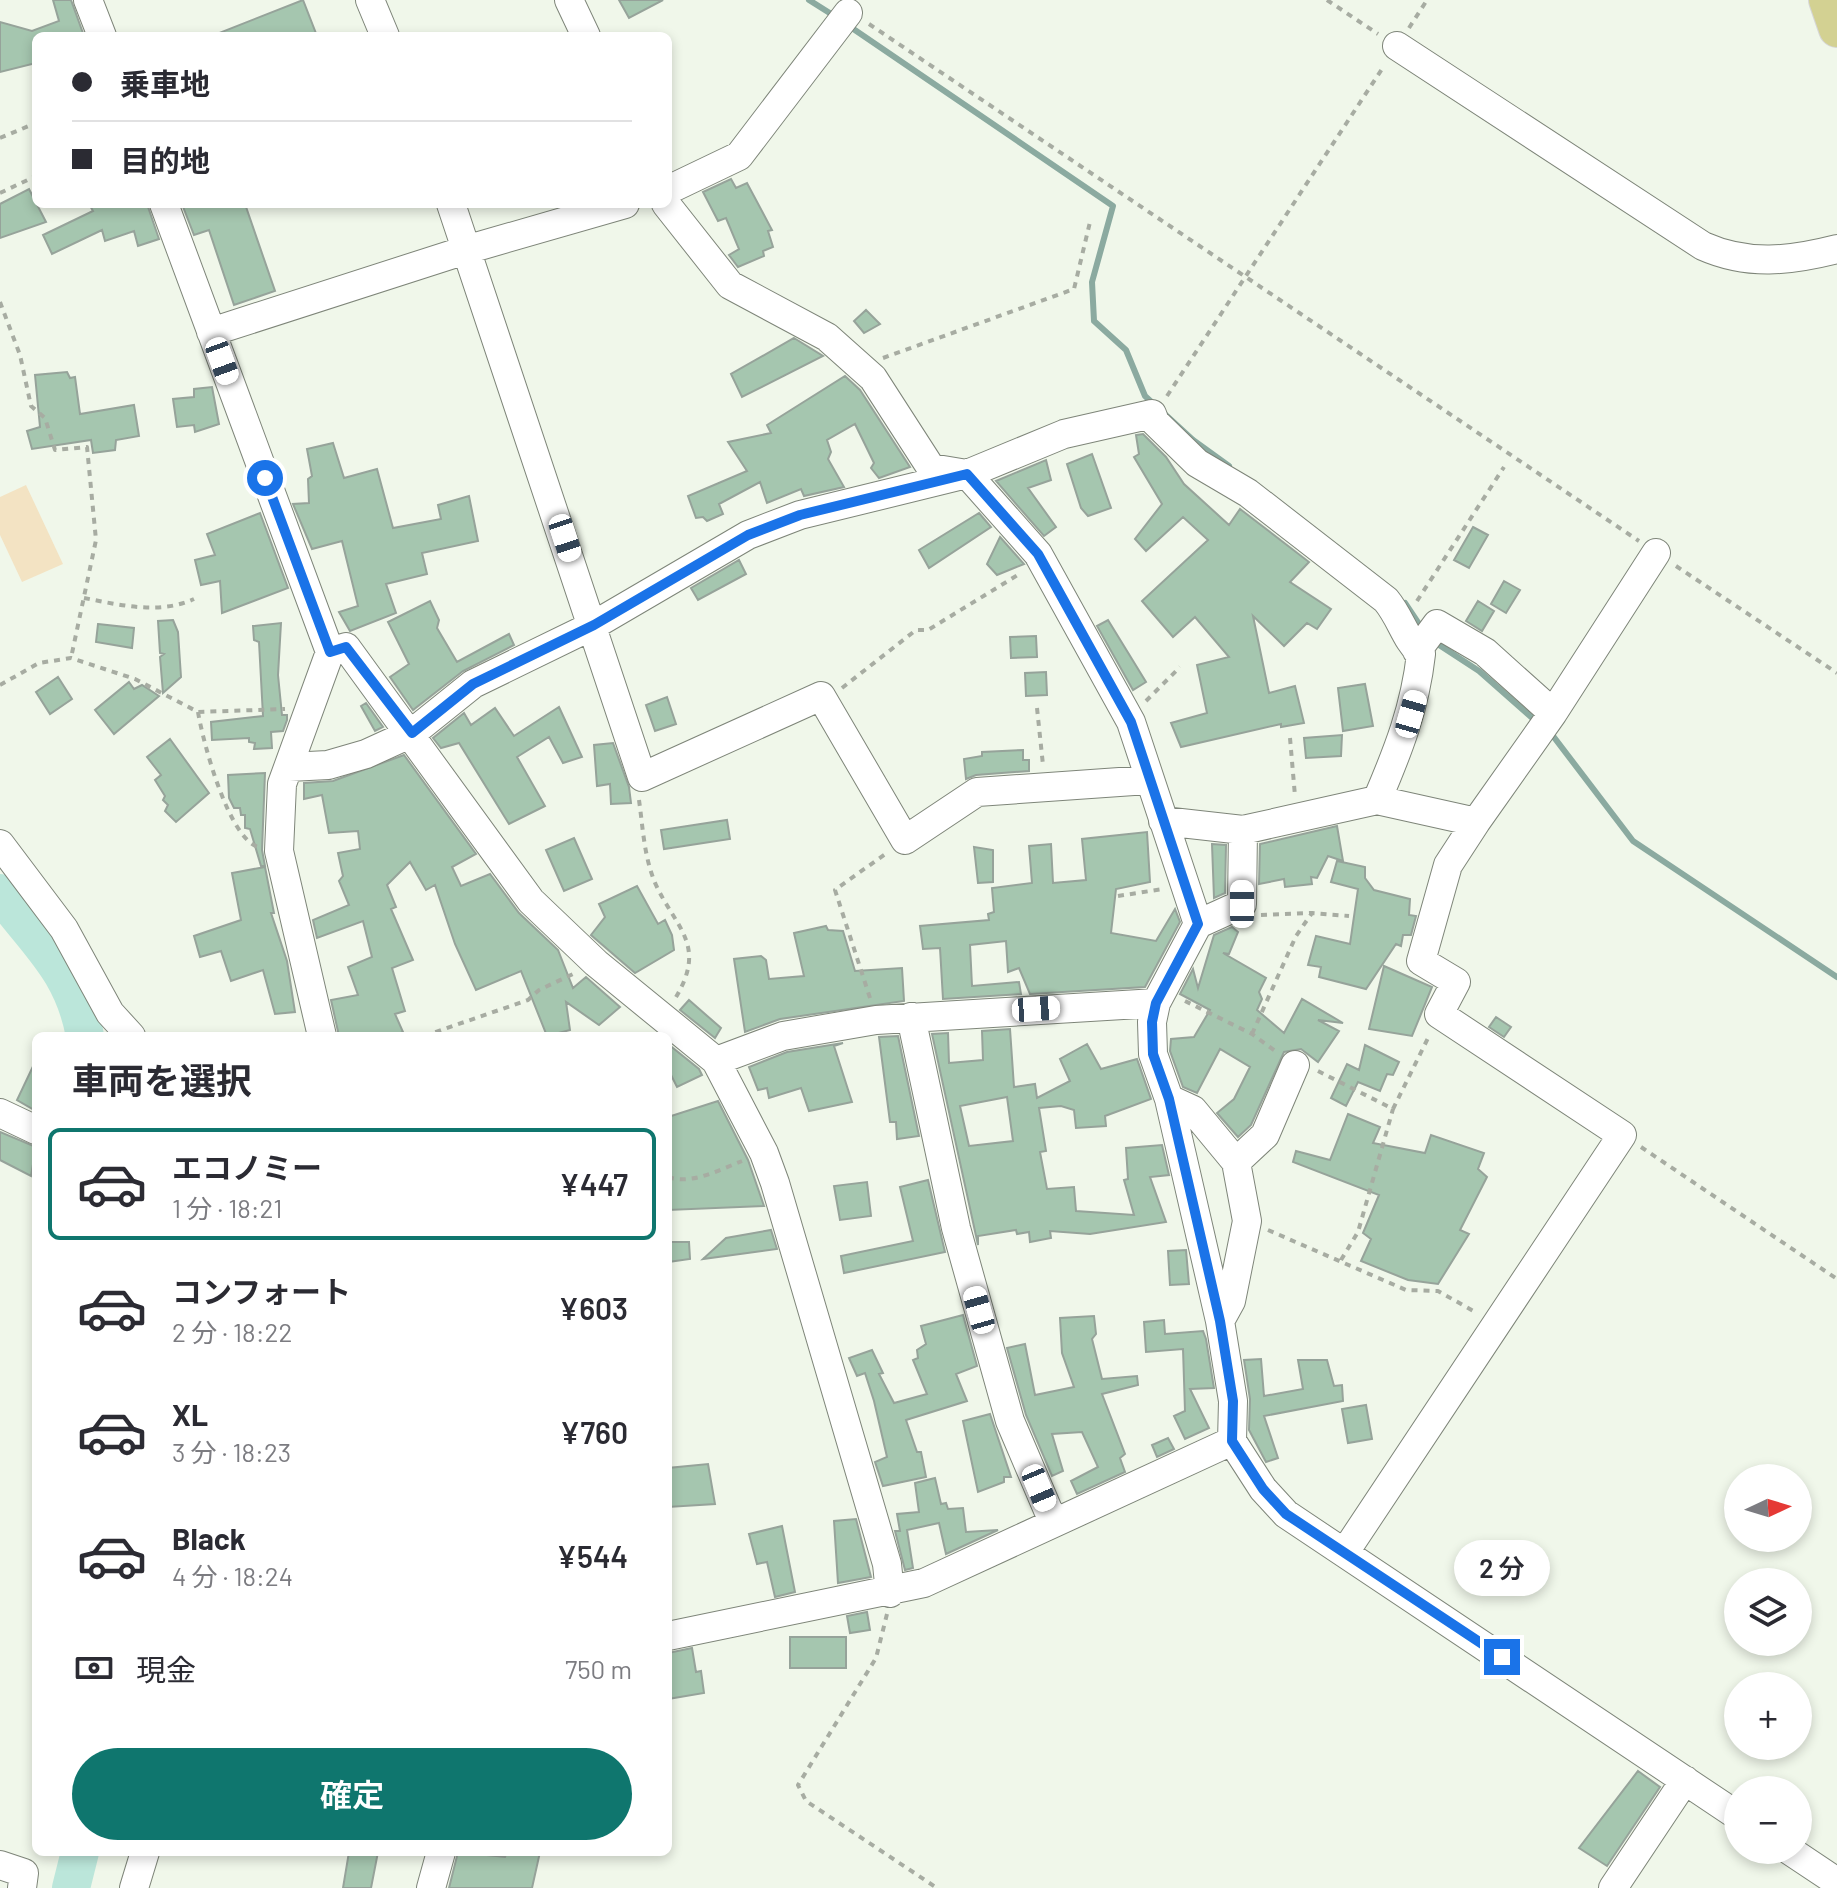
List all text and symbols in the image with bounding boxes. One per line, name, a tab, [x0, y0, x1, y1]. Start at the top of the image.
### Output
text: 乗車地	[120, 65, 210, 101]
text: 目的地	[120, 142, 210, 178]
car	[203, 334, 241, 388]
route start	[247, 460, 283, 496]
car	[546, 511, 584, 565]
car	[1393, 688, 1429, 740]
car	[1230, 880, 1254, 928]
car	[1011, 995, 1061, 1023]
text: 車両を選択	[72, 1058, 252, 1101]
icon: car	[76, 1148, 148, 1220]
text: エコノミー	[172, 1149, 322, 1185]
text: ¥447	[559, 1166, 628, 1202]
text: 1 分 · 18:21	[172, 1192, 282, 1223]
icon: car	[76, 1272, 148, 1344]
text: コンフォート	[172, 1273, 351, 1309]
car	[961, 1284, 997, 1336]
text: ¥603	[559, 1290, 628, 1326]
text: 2 分 · 18:22	[172, 1316, 292, 1347]
icon: car	[76, 1396, 148, 1468]
text: XL	[172, 1396, 208, 1432]
text: ¥760	[560, 1414, 628, 1450]
text: 3 分 · 18:23	[172, 1436, 291, 1467]
car	[1019, 1461, 1059, 1515]
north arrow	[1724, 1464, 1812, 1552]
map controls	[1724, 1464, 1812, 1864]
icon: car	[76, 1520, 148, 1592]
text: Black	[172, 1520, 246, 1556]
text: ¥544	[556, 1538, 628, 1574]
callout: 2 分	[1454, 1541, 1550, 1597]
text: 2 分	[1479, 1552, 1525, 1583]
text: 4 分 · 18:24	[172, 1560, 293, 1591]
button: layers	[1724, 1568, 1812, 1656]
route end	[1484, 1639, 1520, 1675]
icon: cash	[72, 1646, 116, 1690]
text: 現金	[136, 1651, 196, 1687]
text: 750 m	[565, 1653, 632, 1684]
button: +	[1724, 1672, 1812, 1760]
button: 確定	[72, 1748, 632, 1840]
button: −	[1724, 1776, 1812, 1864]

